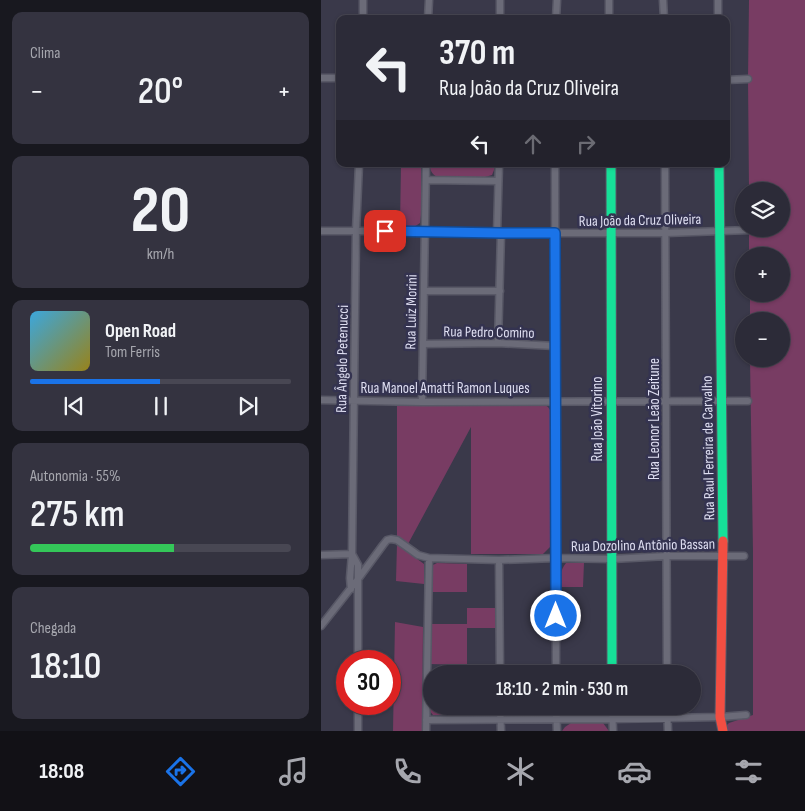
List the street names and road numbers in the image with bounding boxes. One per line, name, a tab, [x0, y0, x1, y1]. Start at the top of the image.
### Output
street label: Rua João da Cruz Oliveira	[579, 210, 702, 231]
street label: Rua Luiz Morini	[401, 274, 422, 350]
street label: Rua Ângelo Petenucci	[332, 305, 353, 413]
street label: Rua Pedro Comino	[443, 322, 535, 343]
street label: Rua Leonor Leão Zeitune	[645, 358, 664, 480]
street label: Rua Raul Ferreira de Carvalho	[698, 375, 719, 521]
street label: Rua João Vitorino	[588, 377, 607, 462]
street label: Rua Manoel Amatti Ramon Luques	[360, 379, 530, 398]
street label: Rua Dozolino Antônio Bassan	[571, 535, 715, 556]

